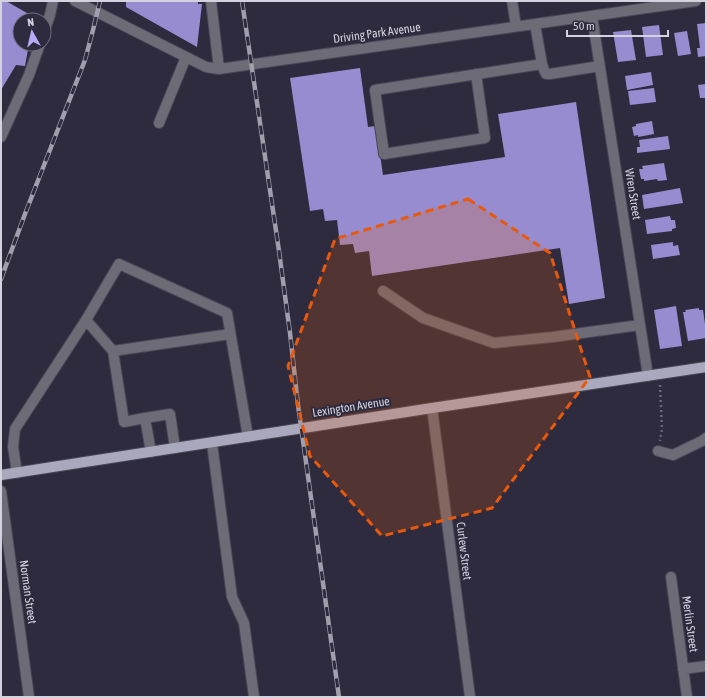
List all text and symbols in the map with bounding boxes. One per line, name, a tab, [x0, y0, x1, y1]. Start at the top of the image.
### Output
north arrow	[12, 12, 52, 52]
scale bar	[567, 12, 668, 38]
text: N	[27, 16, 35, 28]
text: 50 m	[573, 19, 595, 33]
street label: Driving Park Avenue	[332, 20, 422, 46]
street label: Wren Street	[622, 167, 644, 221]
street label: Lexington Avenue	[311, 394, 391, 420]
street label: Curlew Street	[454, 521, 475, 581]
street label: Norman Street	[17, 559, 39, 625]
street label: Merlin Street	[679, 595, 701, 654]

